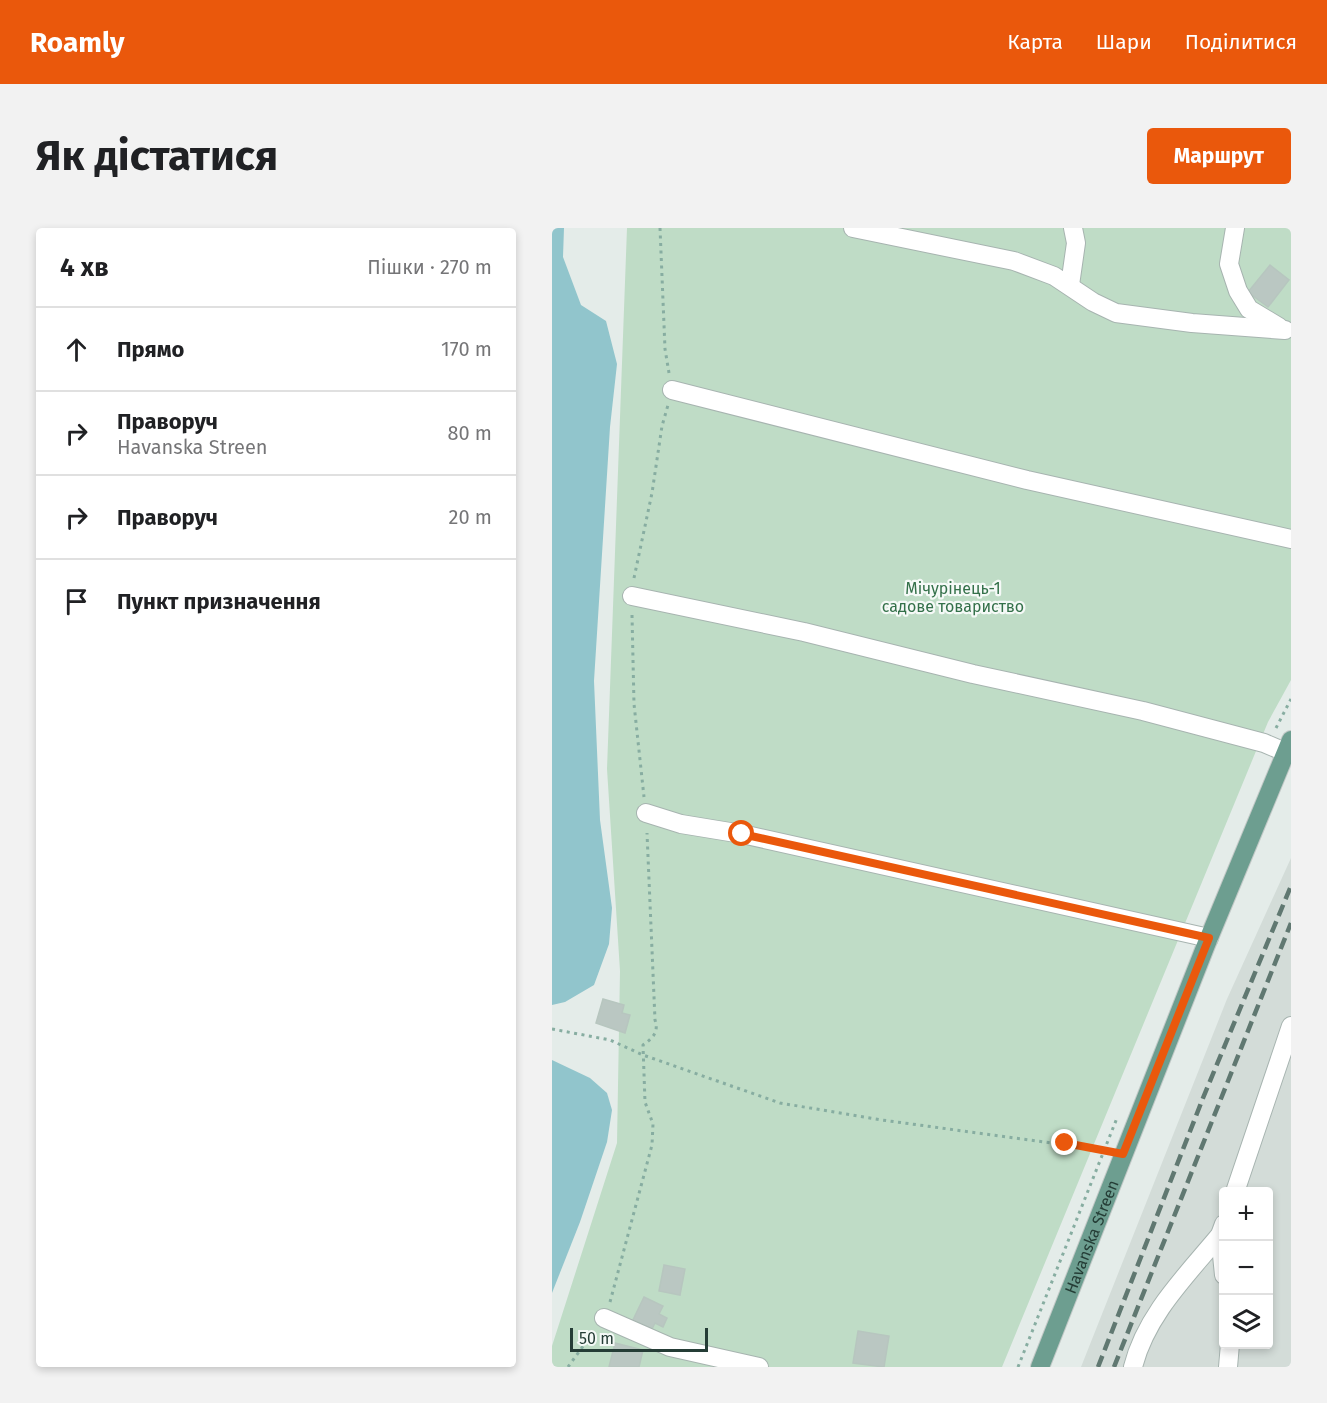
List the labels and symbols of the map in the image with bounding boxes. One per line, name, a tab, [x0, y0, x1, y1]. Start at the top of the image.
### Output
park label: Мічурінець-1 садове товариство	[882, 579, 1024, 616]
route start	[728, 820, 754, 846]
route end	[1051, 1129, 1077, 1155]
street label: Havanska Streen	[1061, 1177, 1123, 1296]
scale bar	[570, 1325, 708, 1352]

